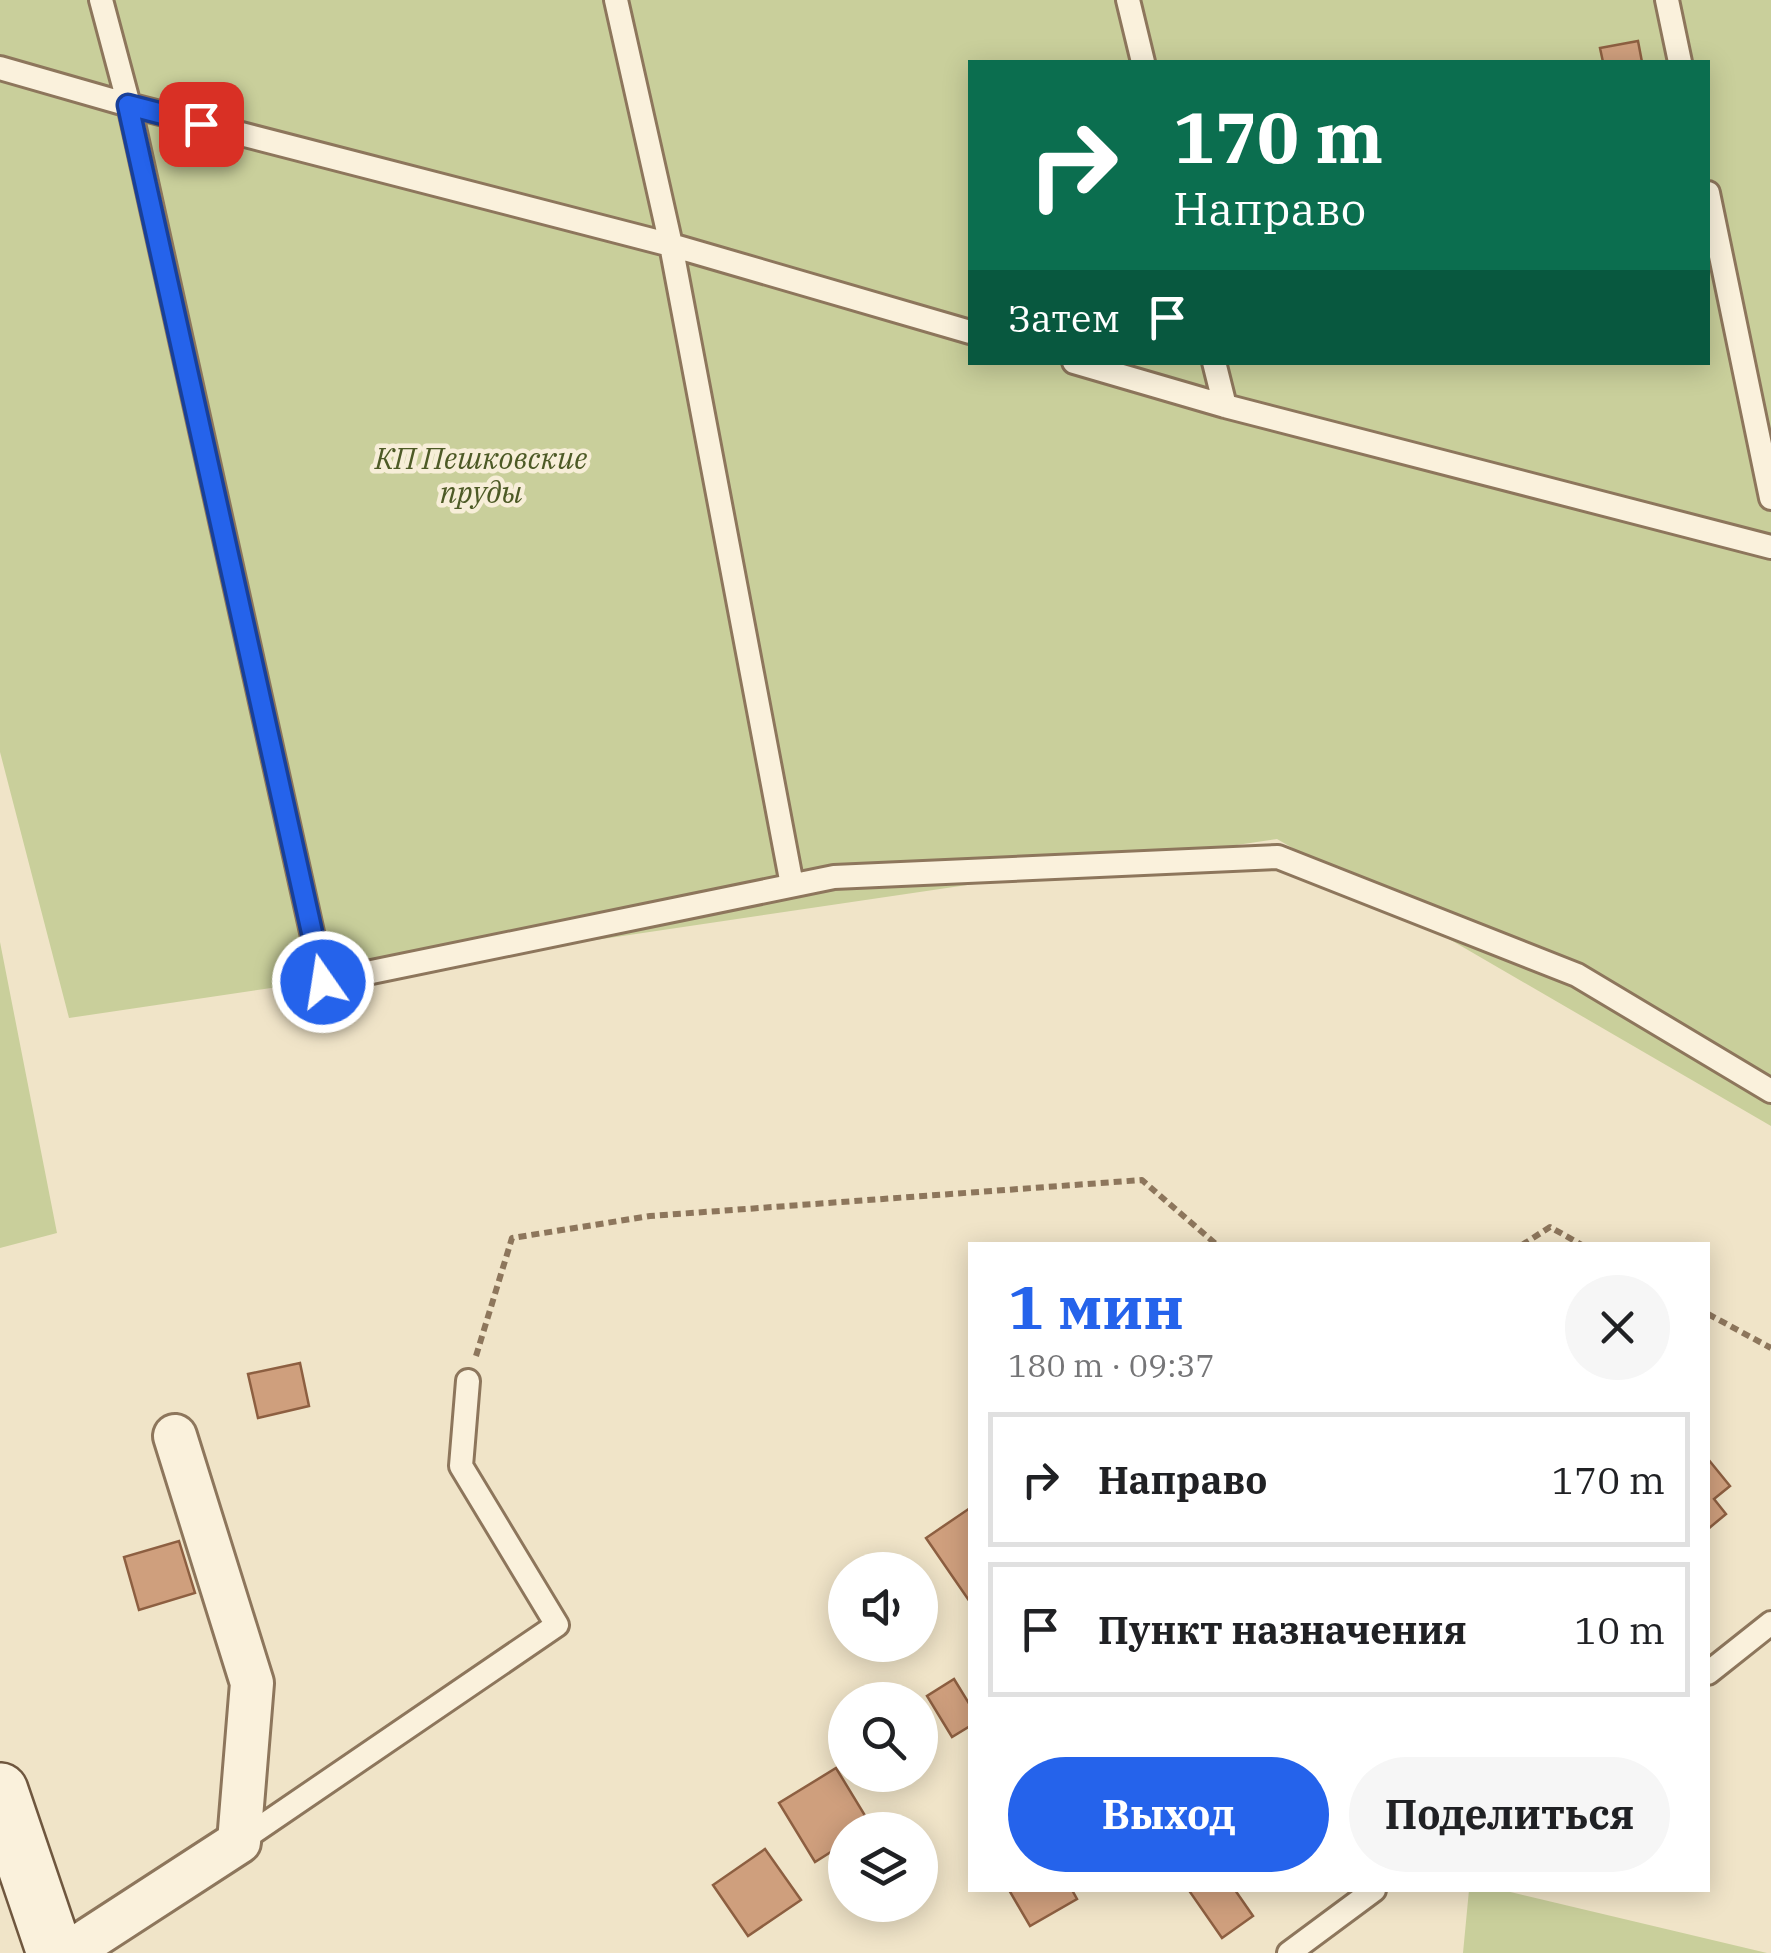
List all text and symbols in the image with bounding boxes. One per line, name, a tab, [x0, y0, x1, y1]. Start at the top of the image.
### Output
pin	[159, 82, 244, 167]
text: 170 m	[1173, 91, 1383, 182]
icon: arrive	[174, 97, 229, 152]
icon: right	[1008, 100, 1138, 230]
text: Направо	[1173, 179, 1366, 237]
icon: arrive	[1140, 290, 1195, 345]
text: Затем	[1008, 293, 1120, 342]
park label: КП Пешковские пруды	[374, 438, 587, 511]
position arrow	[271, 930, 375, 1034]
text: 1 мин	[1008, 1267, 1184, 1346]
button: close	[1565, 1275, 1670, 1380]
text: 180 m · 09:37	[1008, 1344, 1215, 1386]
icon: right	[1013, 1452, 1068, 1507]
text: Направо	[1098, 1455, 1267, 1504]
text: 170 m	[1552, 1455, 1665, 1504]
map controls	[828, 1552, 938, 1922]
button: sound	[828, 1552, 938, 1662]
icon: arrive	[1013, 1602, 1068, 1657]
text: Пункт назначения	[1098, 1605, 1467, 1654]
text: 10 m	[1574, 1605, 1665, 1654]
button: search	[828, 1682, 938, 1792]
button: Выход	[1008, 1757, 1329, 1872]
button: Поделиться	[1349, 1757, 1670, 1872]
button: layers	[828, 1812, 938, 1922]

